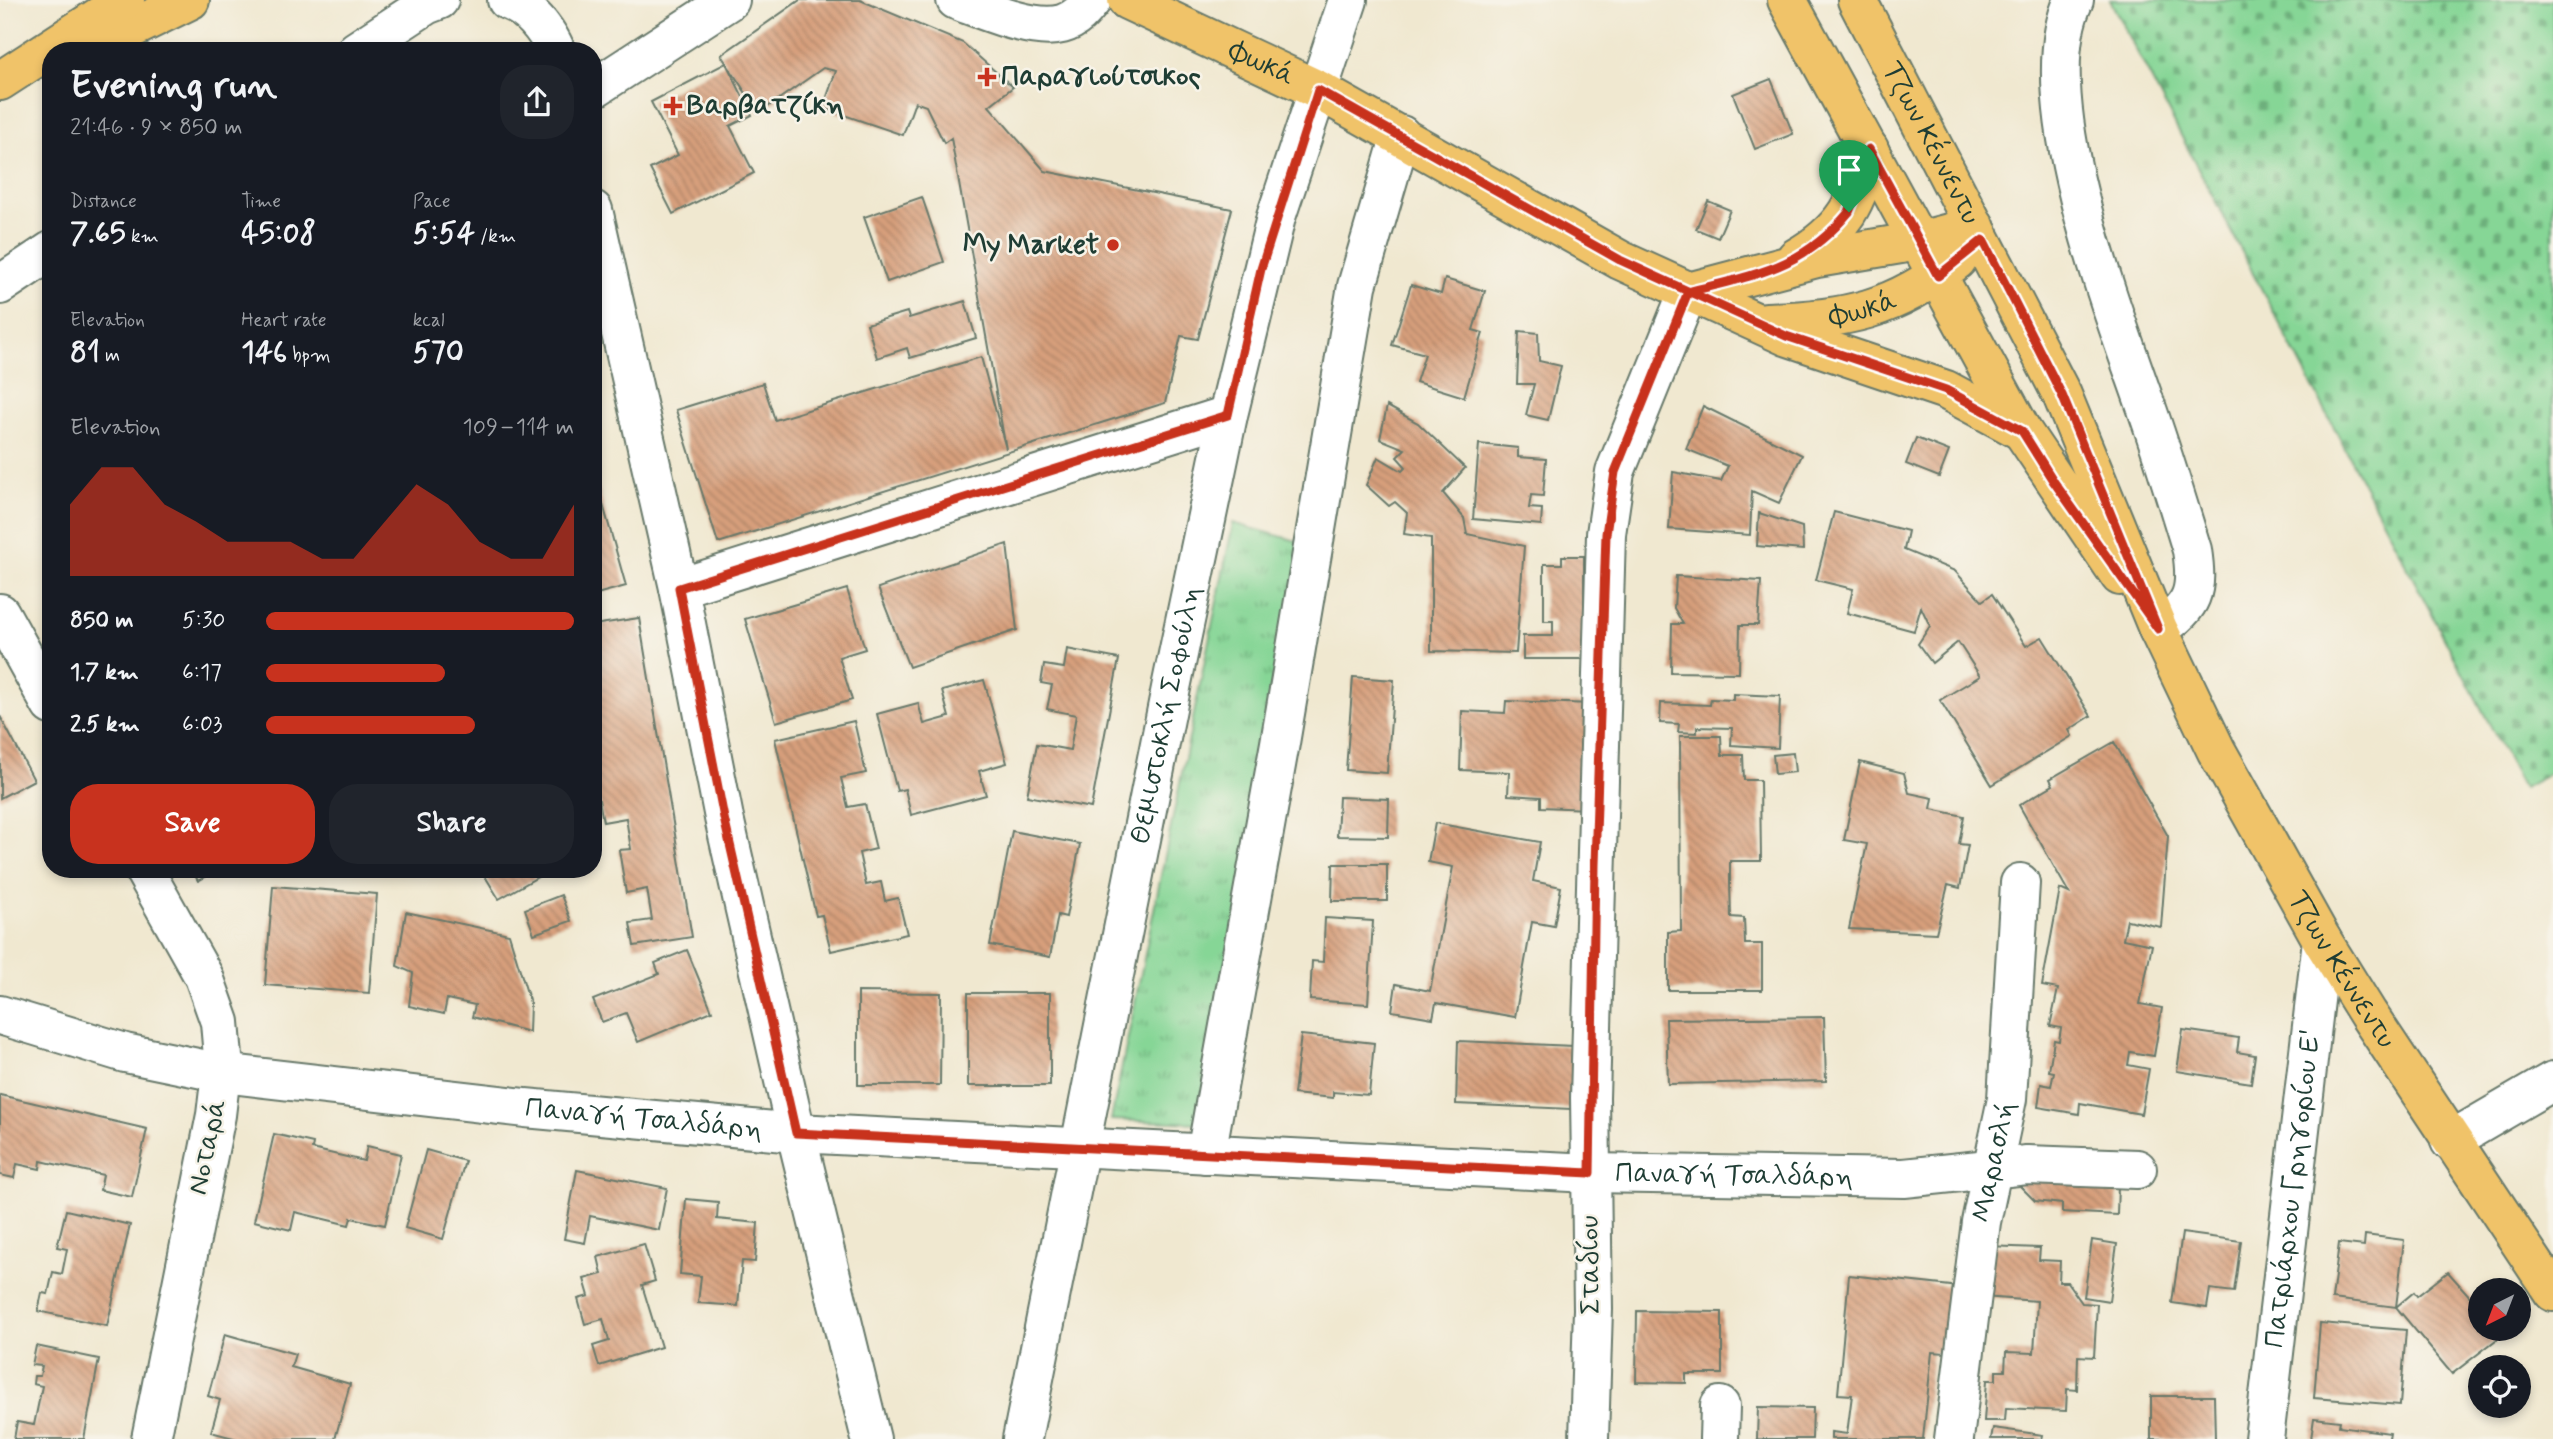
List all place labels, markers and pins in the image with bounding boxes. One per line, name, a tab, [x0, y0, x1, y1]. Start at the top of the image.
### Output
place label: Παραγιούτσικος	[1001, 59, 1201, 96]
marker: Παραγιούτσικος	[979, 69, 995, 85]
place label: Βαρβατζίκη	[687, 88, 844, 125]
marker: Βαρβατζίκη	[665, 98, 681, 114]
pin	[1819, 140, 1879, 212]
place label: My Market	[963, 227, 1099, 264]
marker: My Market	[1105, 237, 1121, 253]

